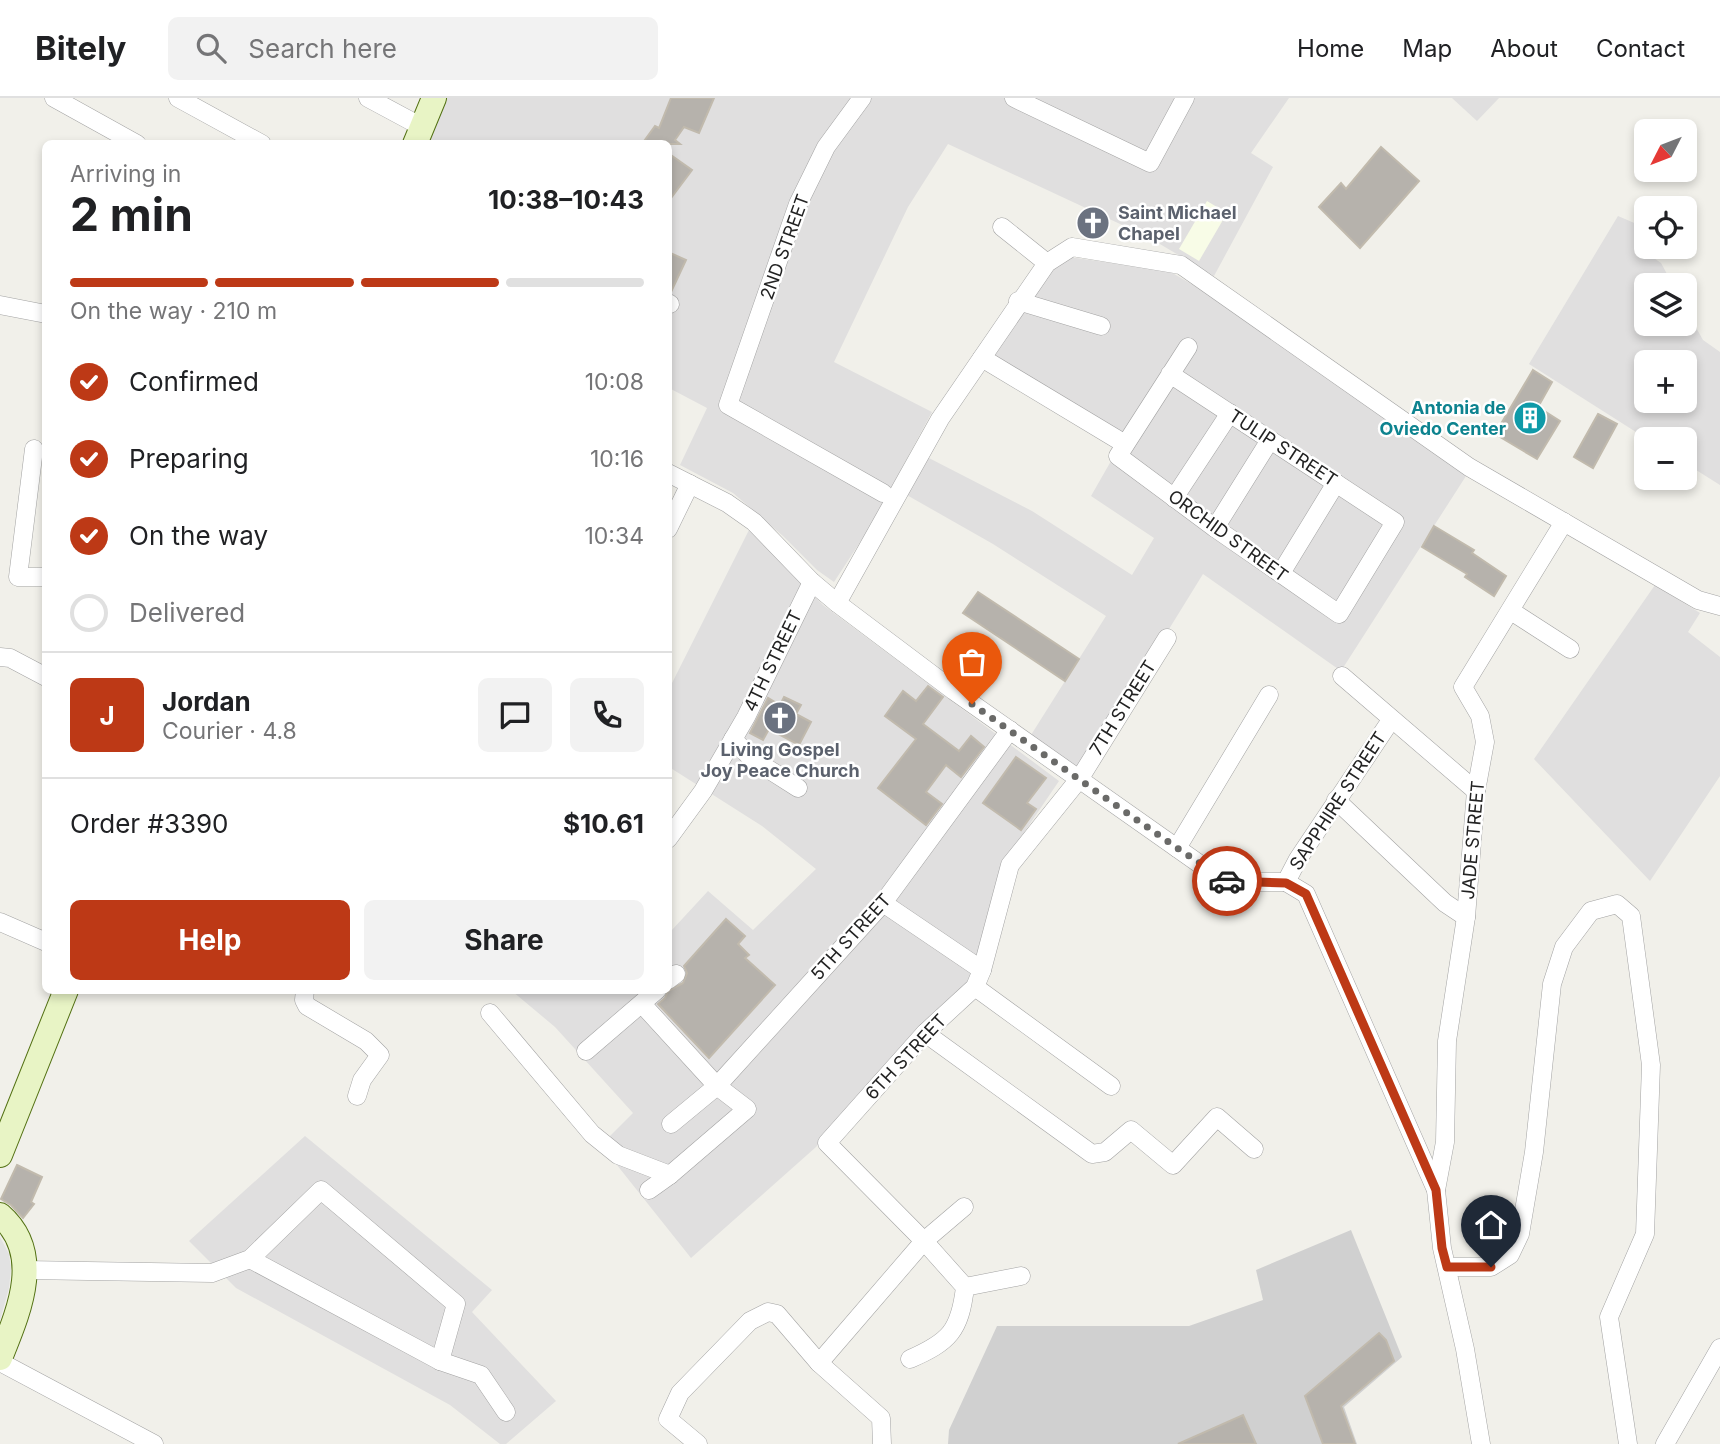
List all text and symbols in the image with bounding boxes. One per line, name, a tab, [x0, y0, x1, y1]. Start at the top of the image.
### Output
search box	[168, 17, 658, 80]
text: Bitely	[35, 28, 126, 68]
icon: search	[192, 29, 230, 67]
text: Search here	[248, 33, 397, 64]
text: Home	[1297, 34, 1364, 63]
text: Map	[1402, 34, 1452, 63]
text: About	[1490, 34, 1558, 63]
text: Contact	[1596, 34, 1685, 63]
north arrow	[1634, 119, 1698, 182]
map controls	[1634, 119, 1697, 490]
text: Arriving in	[70, 160, 181, 188]
text: 10:38–10:43	[488, 184, 644, 215]
text: 2 min	[70, 186, 193, 242]
street label: 2ND STREET	[756, 191, 813, 302]
button: locate	[1634, 196, 1697, 259]
place label: Saint Michael Chapel	[1118, 202, 1237, 244]
church icon: Saint Michael Chapel	[1074, 204, 1112, 242]
button: layers	[1634, 273, 1697, 336]
text: On the way · 210 m	[70, 297, 277, 325]
button: +	[1634, 350, 1697, 413]
icon: check	[70, 363, 108, 401]
text: Confirmed	[129, 366, 259, 397]
text: 10:08	[585, 368, 644, 396]
place label: Antonia de Oviedo Center	[1379, 397, 1506, 439]
building icon: Antonia de Oviedo Center	[1511, 399, 1549, 437]
street label: TULIP STREET	[1225, 405, 1341, 490]
button: −	[1634, 427, 1697, 490]
icon: check	[70, 440, 108, 478]
text: Preparing	[129, 443, 249, 474]
text: 10:16	[590, 445, 644, 473]
street label: ORCHID STREET	[1164, 485, 1292, 586]
icon: check	[70, 517, 108, 555]
text: On the way	[129, 520, 268, 551]
text: 10:34	[584, 522, 644, 550]
text: Delivered	[129, 597, 245, 628]
street label: 4TH STREET	[739, 607, 806, 715]
pin	[942, 632, 1002, 704]
icon: bag	[953, 643, 991, 681]
street label: 7TH STREET	[1085, 656, 1160, 759]
button: chat	[478, 678, 552, 752]
button: phone	[570, 678, 644, 752]
text: Jordan	[162, 686, 251, 717]
church icon: Living Gospel Joy Peace Church	[761, 699, 799, 737]
text: J	[99, 700, 115, 731]
text: Courier · 4.8	[162, 717, 297, 745]
street label: SAPPHIRE STREET	[1285, 728, 1390, 874]
place label: Living Gospel Joy Peace Church	[700, 739, 860, 781]
street label: JADE STREET	[1457, 780, 1488, 900]
text: Order #3390	[70, 808, 229, 839]
text: $10.61	[563, 808, 644, 839]
courier	[1192, 846, 1262, 916]
icon: car	[1208, 862, 1246, 900]
street label: 5TH STREET	[806, 889, 895, 984]
button: Help	[70, 900, 350, 980]
button: Share	[364, 900, 644, 980]
street label: 6TH STREET	[861, 1010, 951, 1104]
pin	[1461, 1195, 1521, 1267]
icon: home	[1472, 1206, 1510, 1244]

